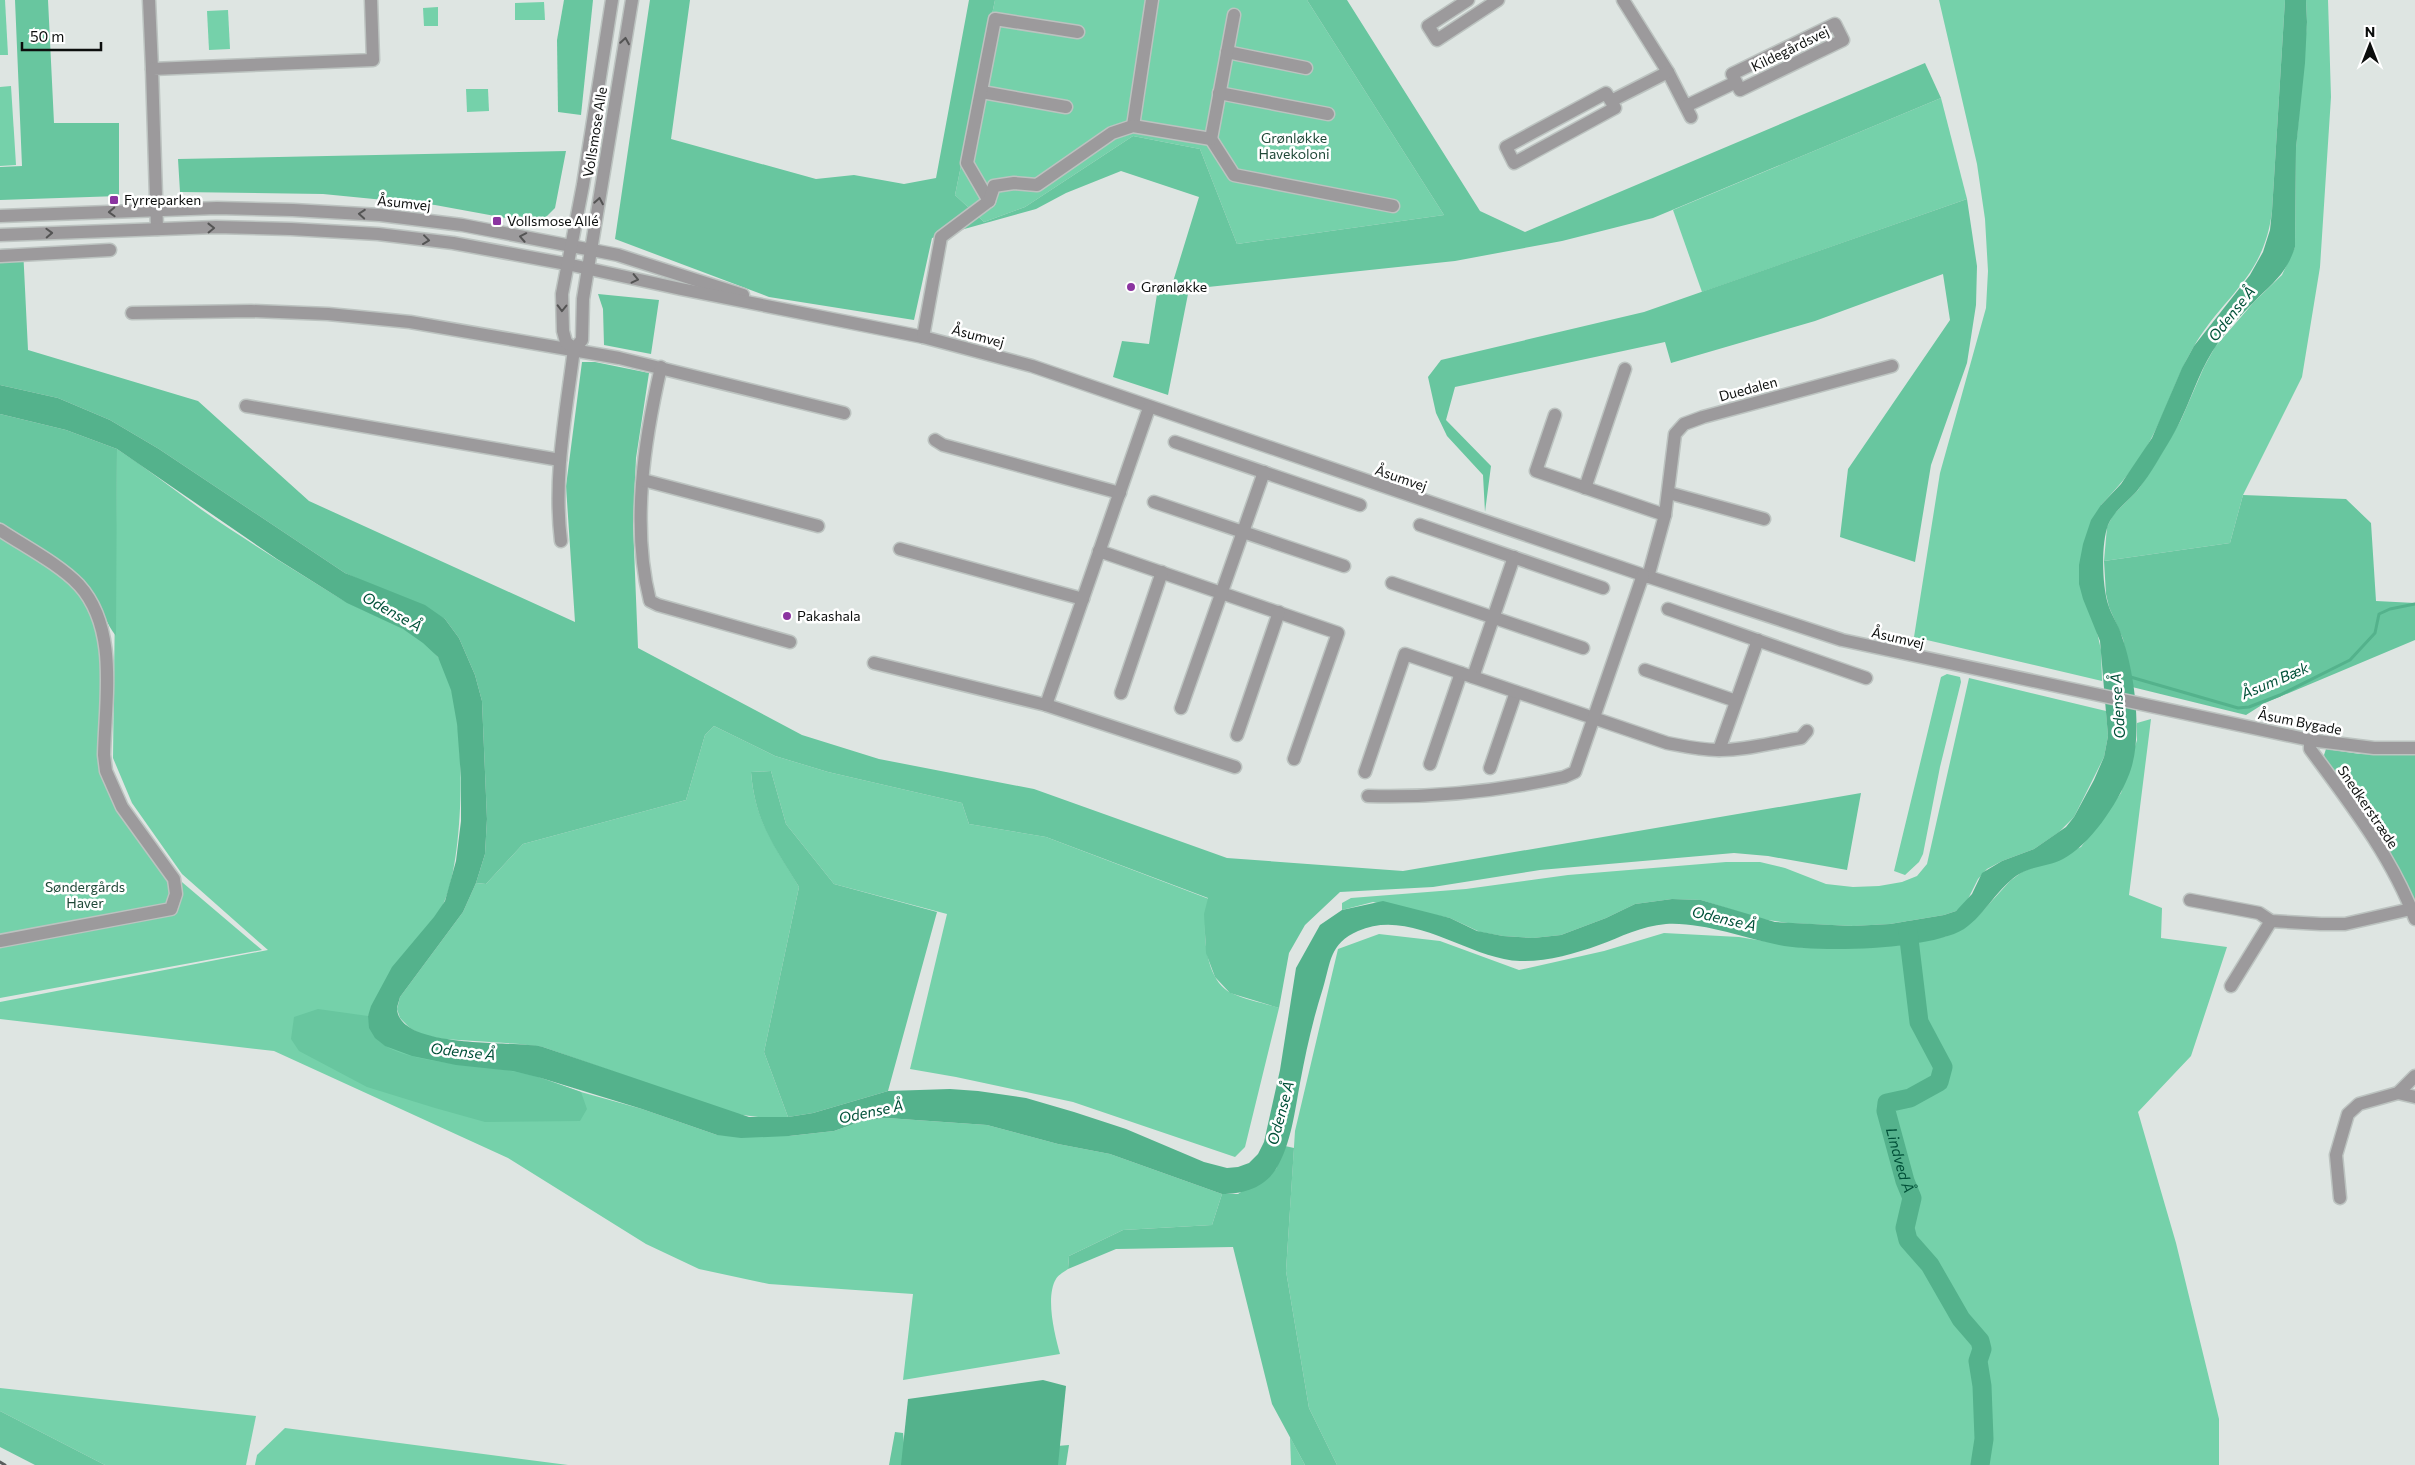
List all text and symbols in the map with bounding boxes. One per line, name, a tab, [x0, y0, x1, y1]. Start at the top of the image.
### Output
scale bar	[22, 20, 101, 52]
north arrow	[2345, 20, 2395, 70]
street label: Kildegårdsvej	[1748, 22, 1831, 75]
text: N	[2365, 23, 2375, 40]
text: 50 m	[30, 27, 64, 45]
one-way arrow	[620, 36, 630, 45]
street label: Vollsmose Alle	[579, 85, 610, 178]
park label: Grønløkke Havekoloni	[1258, 129, 1330, 162]
place label: Fyrreparken	[124, 191, 201, 208]
street label: Åsumvej	[376, 191, 432, 214]
marker: Fyrreparken	[108, 194, 120, 206]
one-way arrow	[594, 197, 604, 206]
one-way arrow	[108, 206, 116, 217]
one-way arrow	[358, 209, 366, 220]
place label: Vollsmose Allé	[507, 212, 599, 229]
marker: Vollsmose Allé	[491, 215, 503, 227]
one-way arrow	[208, 223, 215, 233]
one-way arrow	[45, 228, 53, 238]
one-way arrow	[518, 232, 527, 242]
one-way arrow	[422, 234, 430, 245]
one-way arrow	[631, 273, 640, 284]
place label: Grønløkke	[1141, 278, 1207, 295]
marker: Grønløkke	[1125, 281, 1137, 293]
water label: Odense Å	[2203, 281, 2258, 345]
one-way arrow	[557, 305, 567, 313]
street label: Åsumvej	[950, 320, 1006, 351]
street label: Duedalen	[1717, 373, 1779, 404]
street label: Åsumvej	[1373, 461, 1429, 494]
water label: Odense Å	[360, 587, 426, 635]
place label: Pakashala	[797, 607, 861, 624]
marker: Pakashala	[781, 610, 793, 622]
street label: Åsumvej	[1870, 623, 1926, 652]
water label: Åsum Bæk	[2237, 657, 2312, 703]
water label: Odense Å	[2105, 673, 2128, 739]
street label: Åsum Bygade	[2257, 705, 2343, 738]
street label: Snedkerstræde	[2334, 762, 2402, 851]
park label: Søndergårds Haver	[45, 878, 125, 911]
water label: Odense Å	[1690, 901, 1758, 934]
water label: Odense Å	[430, 1038, 497, 1063]
water label: Odense Å	[1262, 1079, 1297, 1147]
water label: Odense Å	[837, 1094, 905, 1127]
water label: Lindved Å	[1883, 1125, 1920, 1195]

